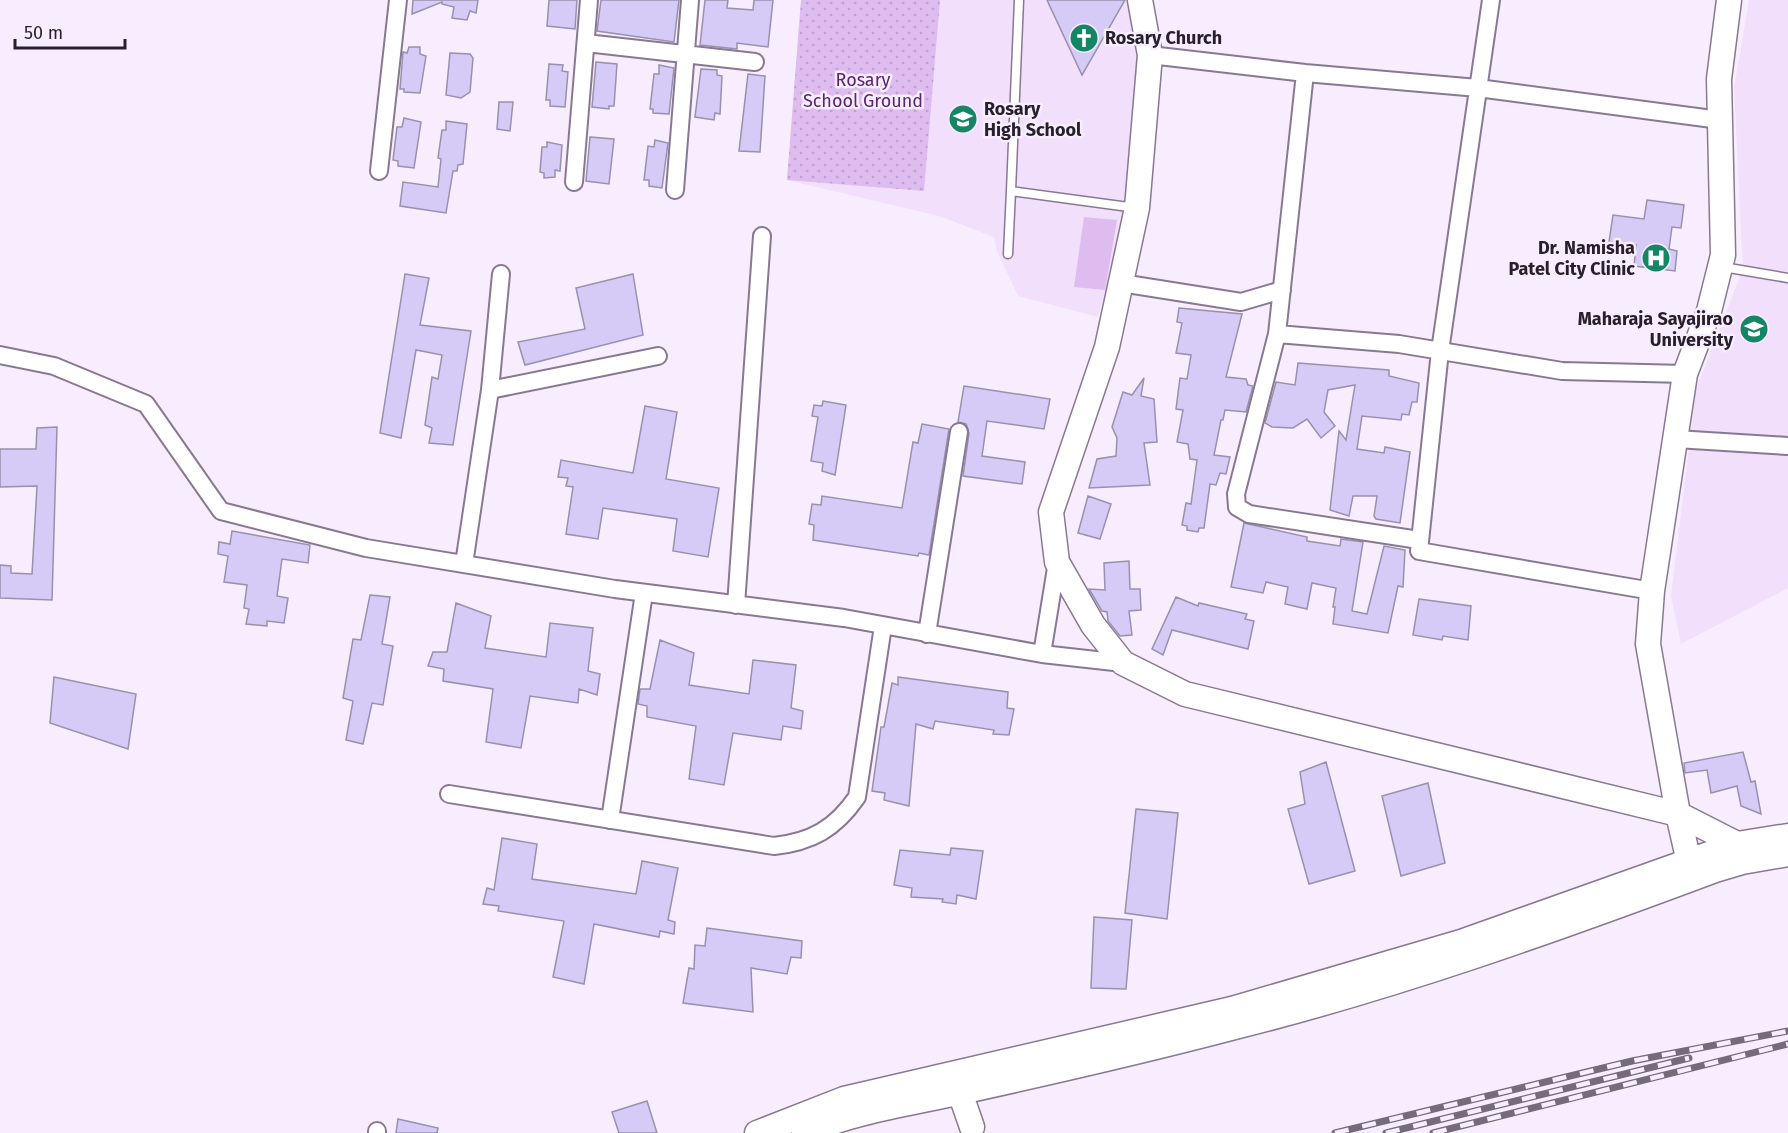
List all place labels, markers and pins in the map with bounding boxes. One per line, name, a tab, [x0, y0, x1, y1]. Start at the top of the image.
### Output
church icon: Rosary Church	[1068, 22, 1100, 54]
place label: Rosary Church	[1105, 27, 1222, 49]
place label: Rosary High School	[984, 98, 1082, 141]
school or university icon: Rosary High School	[947, 103, 979, 135]
place label: Dr. Namisha Patel City Clinic	[1509, 237, 1635, 280]
hospital icon: Dr. Namisha Patel City Clinic	[1640, 242, 1672, 274]
place label: Maharaja Sayajirao University	[1578, 308, 1734, 351]
school or university icon: Maharaja Sayajirao University	[1738, 313, 1770, 345]

